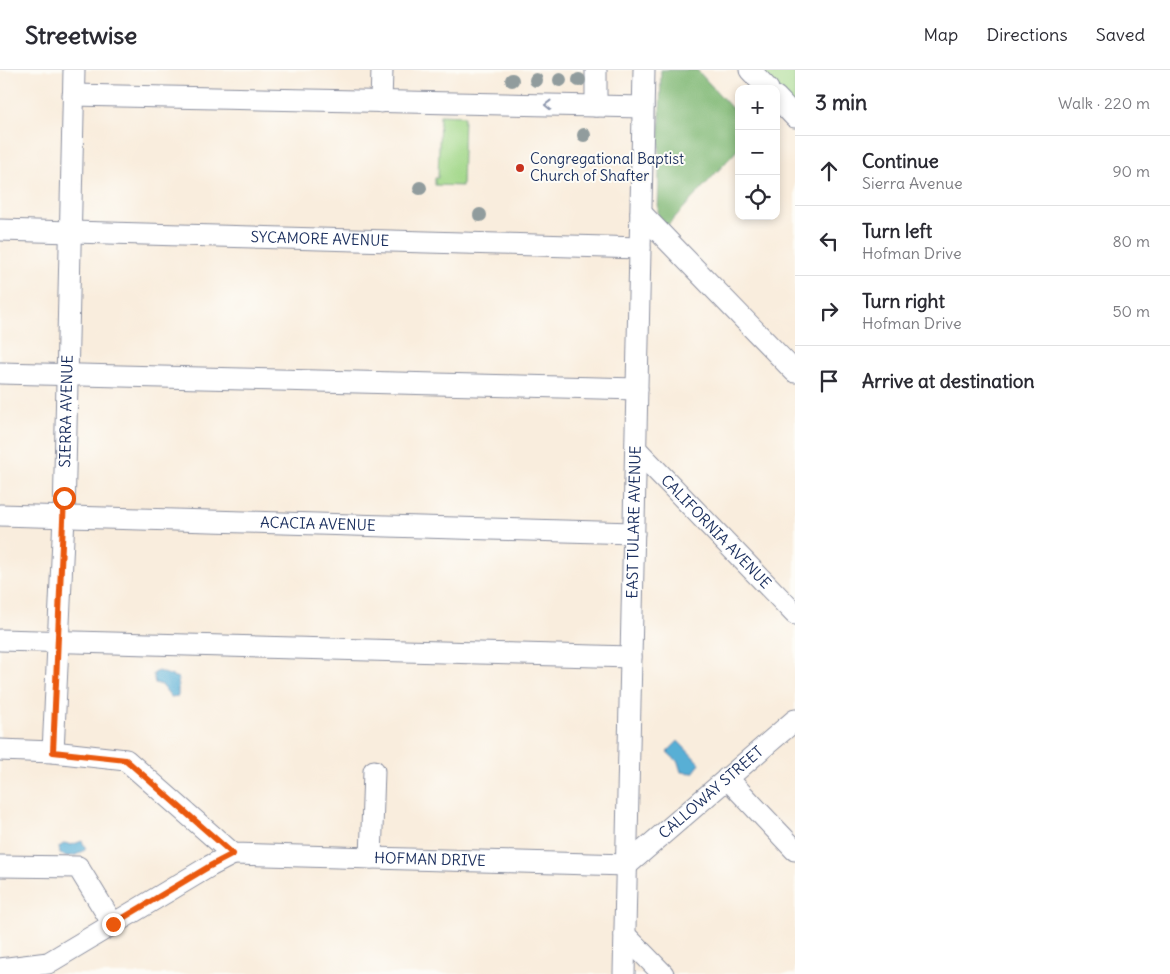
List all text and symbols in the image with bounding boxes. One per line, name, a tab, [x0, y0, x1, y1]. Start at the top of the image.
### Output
text: Streetwise	[25, 20, 137, 50]
text: Map	[923, 23, 958, 46]
text: Directions	[986, 23, 1068, 46]
text: Saved	[1096, 23, 1145, 46]
map controls	[735, 85, 780, 220]
button: +	[735, 85, 780, 130]
text: 3 min	[815, 89, 867, 116]
text: Walk · 220 m	[1058, 93, 1150, 113]
one-way arrow	[543, 100, 551, 110]
button: −	[735, 130, 780, 175]
place label: Congregational Baptist Church of Shafter	[530, 149, 684, 185]
text: Continue	[862, 149, 939, 173]
icon: ahead	[815, 157, 843, 185]
text: 90 m	[1112, 161, 1150, 181]
marker: Congregational Baptist Church of Shafter	[514, 162, 526, 174]
text: Sierra Avenue	[862, 173, 963, 193]
button: locate	[735, 175, 780, 220]
text: Turn left	[862, 219, 932, 243]
street label: SYCAMORE AVENUE	[250, 227, 390, 250]
icon: left	[815, 227, 843, 255]
text: 80 m	[1112, 231, 1150, 251]
text: Hofman Drive	[862, 243, 962, 263]
text: Turn right	[862, 289, 945, 313]
icon: right	[815, 297, 843, 325]
text: 50 m	[1112, 301, 1150, 321]
text: Hofman Drive	[862, 313, 962, 333]
street label: SIERRA AVENUE	[55, 354, 77, 468]
icon: arrive	[815, 367, 843, 395]
text: Arrive at destination	[862, 369, 1035, 393]
street label: EAST TULARE AVENUE	[622, 445, 645, 599]
street label: CALIFORNIA AVENUE	[657, 471, 775, 592]
route start	[53, 487, 76, 510]
street label: ACACIA AVENUE	[260, 512, 376, 535]
street label: CALLOWAY STREET	[654, 742, 767, 843]
street label: HOFMAN DRIVE	[374, 848, 486, 870]
route end	[102, 913, 125, 936]

